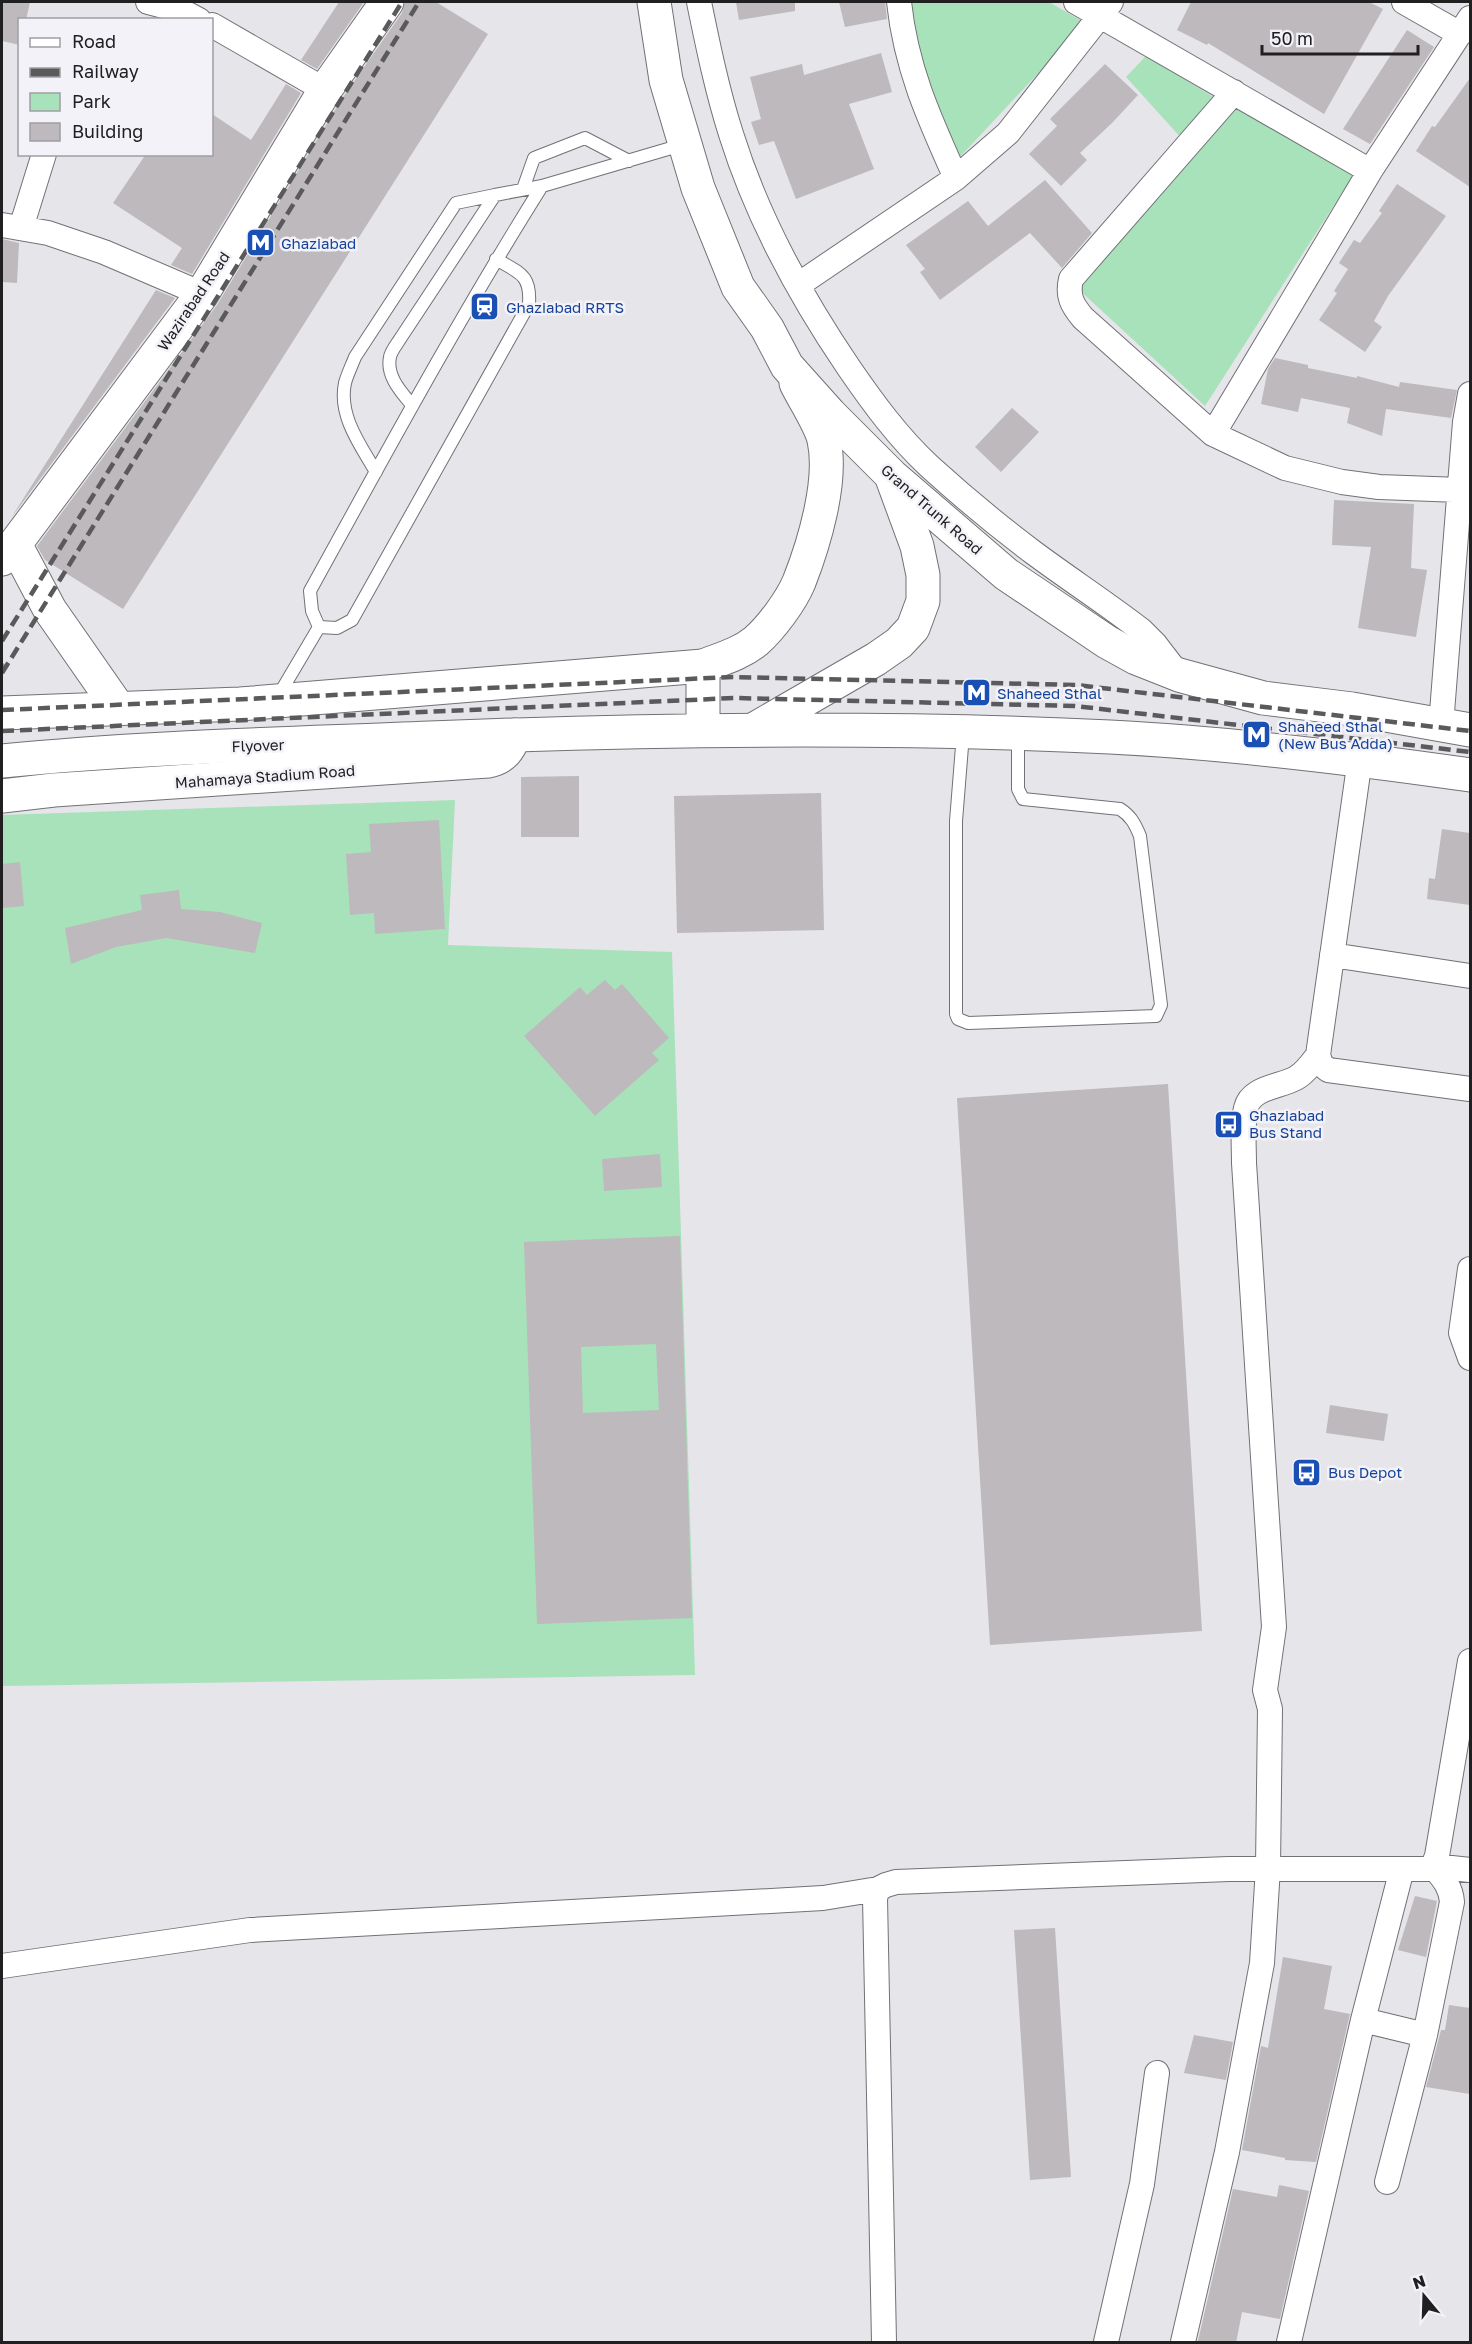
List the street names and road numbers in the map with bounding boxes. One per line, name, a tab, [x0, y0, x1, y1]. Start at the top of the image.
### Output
street label: Wazirabad Road	[153, 248, 233, 354]
street label: Grand Trunk Road	[878, 460, 986, 558]
street label: Flyover	[231, 735, 285, 755]
street label: Mahamaya Stadium Road	[174, 761, 356, 791]

